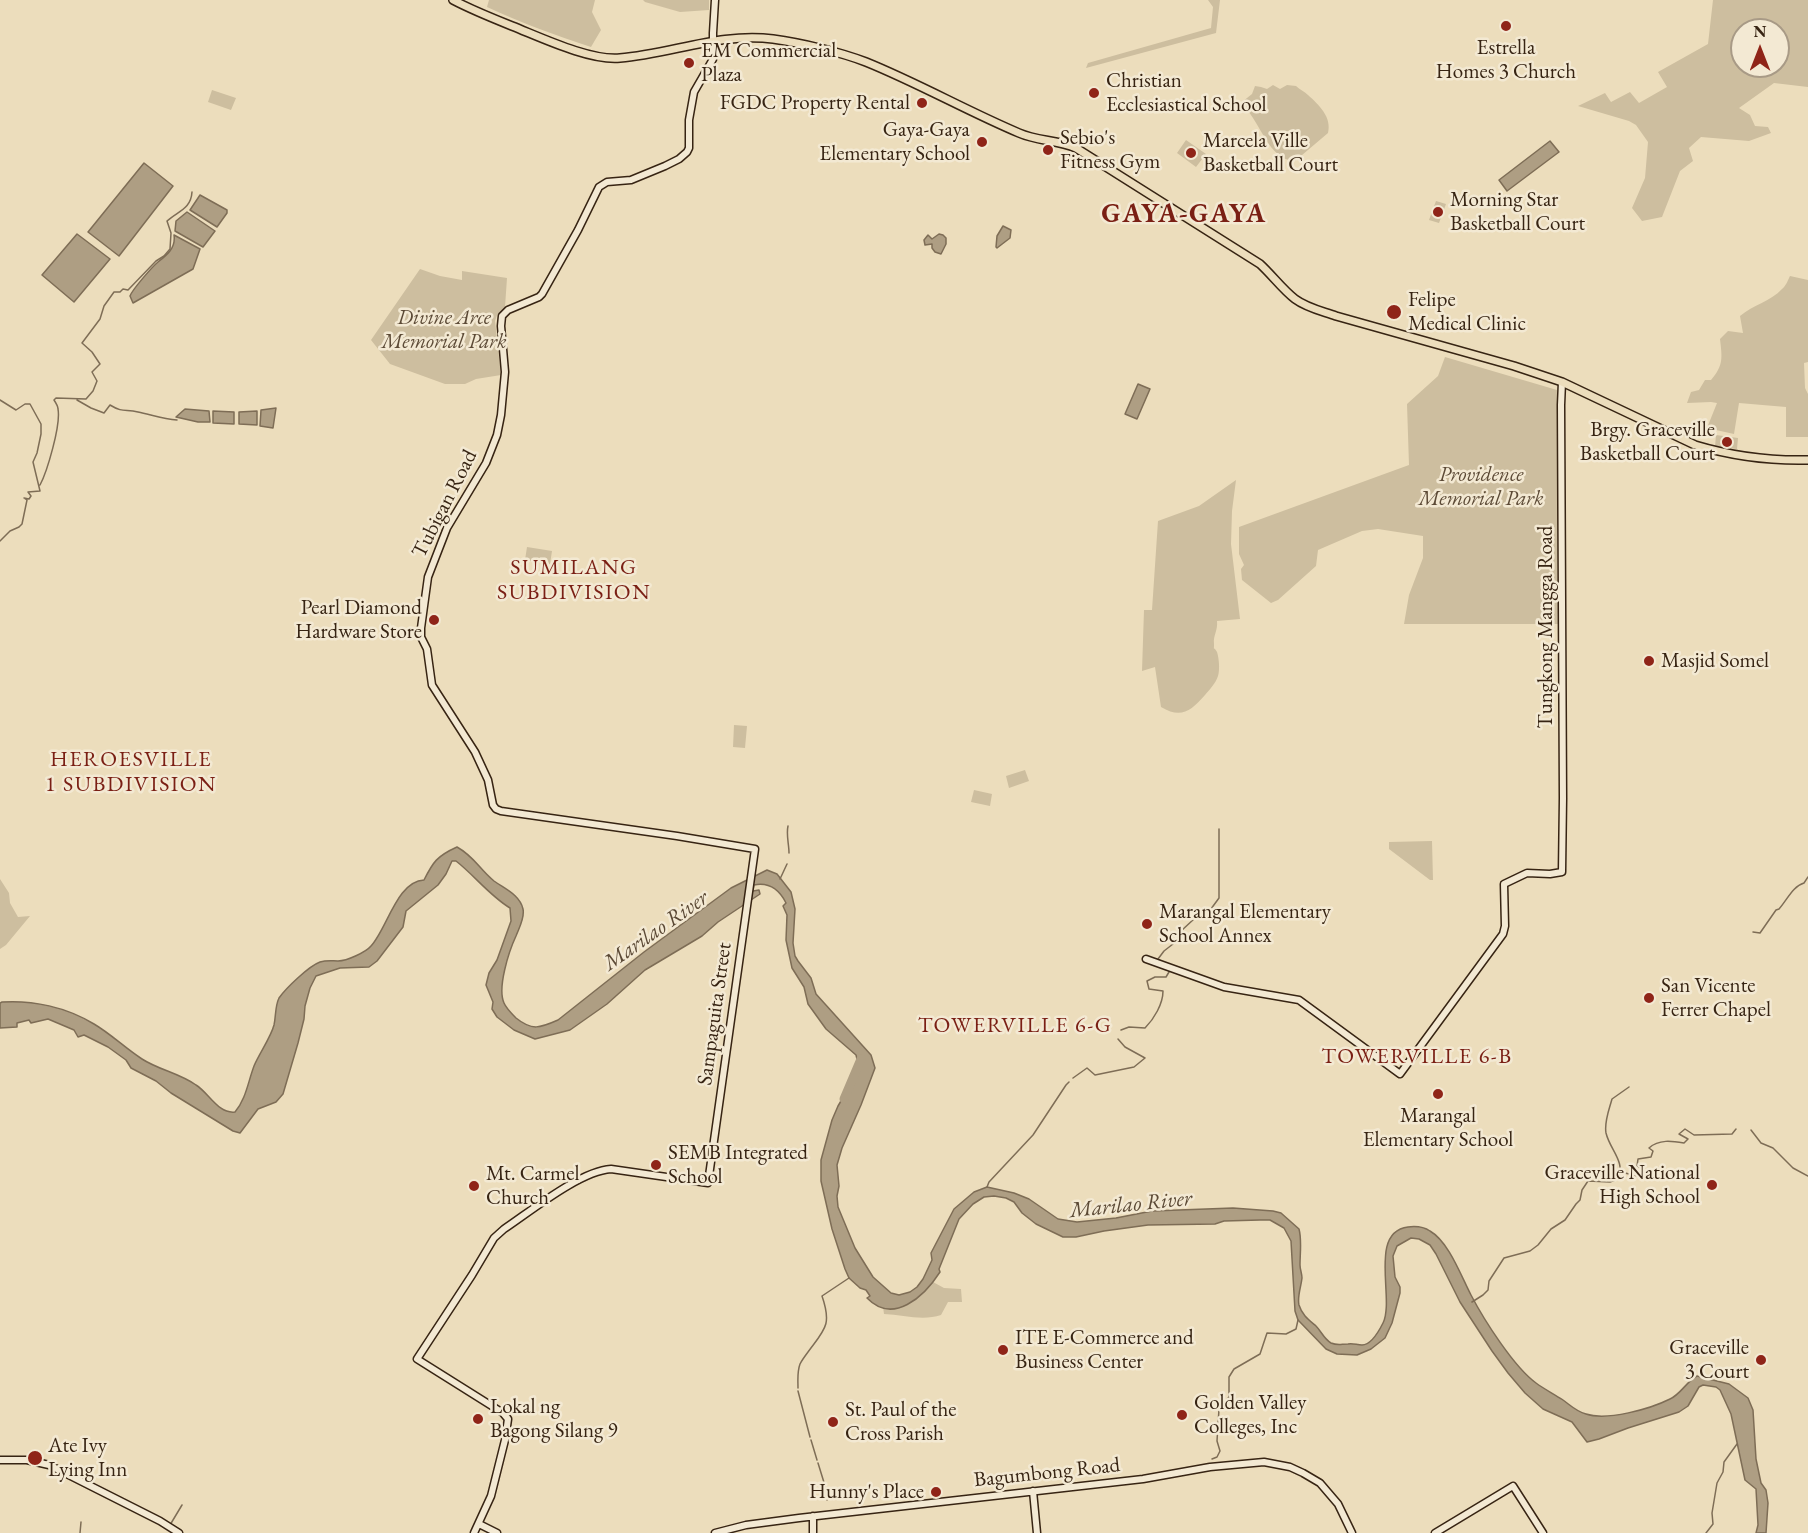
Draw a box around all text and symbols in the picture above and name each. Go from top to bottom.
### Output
north arrow [1730,18,1790,78]
marker: Estrella Homes 3 Church [1499,19,1513,33]
text: N [1754,21,1766,42]
place label: Estrella Homes 3 Church [1436,35,1576,85]
place label: EM Commercial Plaza [701,38,836,88]
marker: EM Commercial Plaza [682,56,696,70]
place label: Christian Ecclesiastical School [1106,68,1267,118]
marker: Christian Ecclesiastical School [1087,86,1101,100]
place label: FGDC Property Rental [720,90,910,116]
marker: FGDC Property Rental [915,96,929,110]
place label: Gaya-Gaya Elementary School [819,117,970,167]
place label: Sebio's Fitness Gym [1060,125,1160,175]
place label: Marcela Ville Basketball Court [1203,128,1338,178]
marker: Gaya-Gaya Elementary School [975,135,989,149]
marker: Sebio's Fitness Gym [1041,143,1055,157]
marker: Marcela Ville Basketball Court [1184,146,1198,160]
place label: Morning Star Basketball Court [1450,187,1585,237]
district label: GAYA-GAYA [1101,199,1267,231]
marker: Morning Star Basketball Court [1431,205,1445,219]
place label: Felipe Medical Clinic [1408,287,1526,337]
marker: Felipe Medical Clinic [1385,303,1403,321]
park label: Divine Arce Memorial Park [381,305,507,355]
place label: Brgy. Graceville Basketball Court [1580,417,1715,467]
marker: Brgy. Graceville Basketball Court [1720,435,1734,449]
street label: Tubigan Road [407,446,483,562]
park label: Providence Memorial Park [1418,462,1544,512]
street label: Tungkong Mangga Road [1533,526,1559,728]
district label: SUMILANG SUBDIVISION [497,555,651,606]
place label: Pearl Diamond Hardware Store [295,595,422,645]
marker: Pearl Diamond Hardware Store [427,613,441,627]
place label: Masjid Somel [1661,648,1769,674]
marker: Masjid Somel [1642,654,1656,668]
district label: HEROESVILLE 1 SUBDIVISION [45,747,217,798]
water label: Marilao River [598,885,714,977]
place label: Marangal Elementary School Annex [1159,899,1331,949]
marker: Marangal Elementary School Annex [1140,917,1154,931]
street label: Sampaguita Street [693,941,737,1087]
place label: San Vicente Ferrer Chapel [1661,973,1771,1023]
marker: San Vicente Ferrer Chapel [1642,991,1656,1005]
district label: TOWERVILLE 6-G [918,1013,1112,1039]
district label: TOWERVILLE 6-B [1321,1044,1513,1070]
marker: Marangal Elementary School [1431,1087,1445,1101]
place label: Marangal Elementary School [1363,1103,1513,1153]
place label: SEMB Integrated School [668,1140,808,1190]
marker: SEMB Integrated School [649,1158,663,1172]
place label: Graceville National High School [1545,1160,1700,1210]
place label: Mt. Carmel Church [486,1161,580,1211]
marker: Graceville National High School [1705,1178,1719,1192]
marker: Mt. Carmel Church [467,1179,481,1193]
water label: Marilao River [1069,1185,1193,1225]
place label: ITE E-Commerce and Business Center [1015,1325,1194,1375]
place label: Graceville 3 Court [1669,1335,1749,1385]
marker: ITE E-Commerce and Business Center [996,1343,1010,1357]
marker: Graceville 3 Court [1754,1353,1768,1367]
place label: Golden Valley Colleges, Inc [1194,1390,1306,1440]
place label: Lokal ng Bagong Silang 9 [490,1394,617,1444]
place label: St. Paul of the Cross Parish [845,1397,956,1447]
marker: Golden Valley Colleges, Inc [1175,1408,1189,1422]
marker: Lokal ng Bagong Silang 9 [471,1412,485,1426]
marker: St. Paul of the Cross Parish [826,1415,840,1429]
place label: Ate Ivy Lying Inn [48,1433,127,1483]
marker: Ate Ivy Lying Inn [26,1449,44,1467]
street label: Bagumbong Road [973,1453,1121,1493]
place label: Hunny's Place [809,1479,924,1505]
marker: Hunny's Place [929,1485,943,1499]

